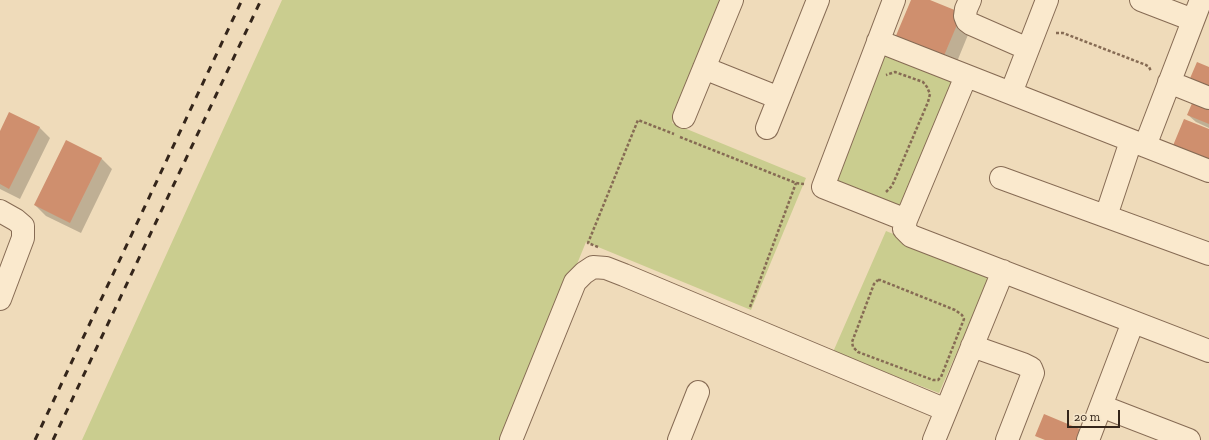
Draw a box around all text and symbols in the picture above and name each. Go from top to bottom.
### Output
scale bar [1069,402,1122,428]
text: 20 m [1074,410,1100,424]

